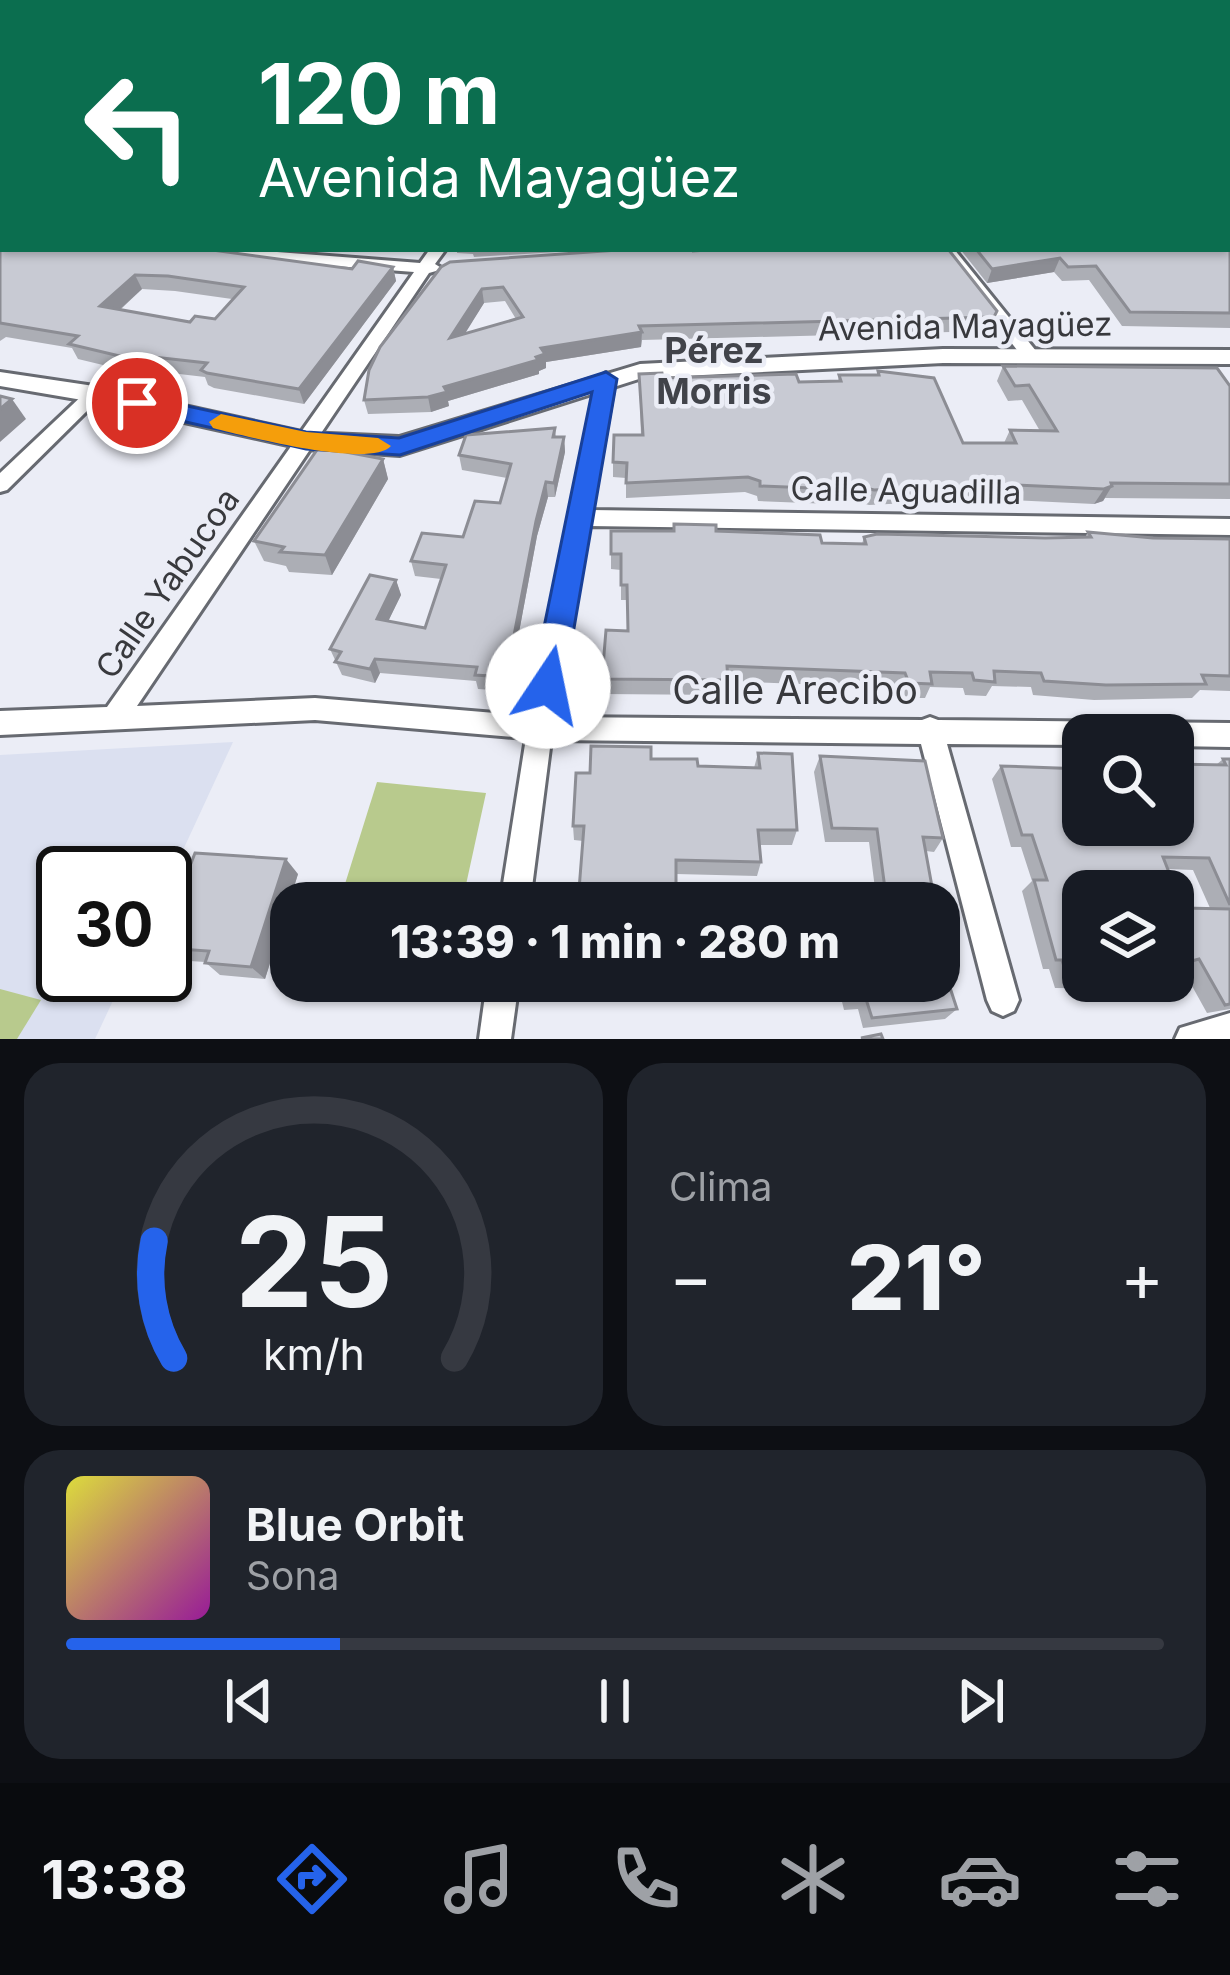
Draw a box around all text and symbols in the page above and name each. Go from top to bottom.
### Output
text: 120 m [258,43,500,144]
icon: left [60,48,216,204]
text: Avenida Mayagüez [258,145,740,210]
street label: Avenida Mayagüez [817,303,1113,349]
district label: Pérez Morris [656,328,772,413]
pin [86,352,188,454]
icon: arrive [104,370,170,436]
street label: Calle Aguadilla [790,468,1022,512]
street label: Calle Yabucoa [87,480,247,686]
position arrow [485,623,611,749]
street label: Calle Arecibo [672,666,918,713]
map controls [1062,714,1194,1002]
button: search [1062,714,1194,846]
speed limit sign: 30 [36,846,192,1002]
button: layers [1062,870,1194,1002]
text: 13:39 · 1 min · 280 m [390,914,840,969]
text: Clima [669,1163,772,1210]
text: 25 [234,1186,393,1337]
text: 21° [847,1223,986,1332]
text: − [669,1237,713,1317]
text: + [1120,1237,1164,1317]
text: km/h [263,1327,364,1379]
text: Blue Orbit [246,1497,464,1552]
text: Sona [246,1552,339,1599]
icon: previous [216,1668,282,1734]
icon: pause [582,1668,648,1734]
icon: next [948,1668,1014,1734]
icon: directions [270,1837,354,1921]
icon: music [437,1837,521,1921]
icon: phone [604,1837,688,1921]
icon: climate [771,1837,855,1921]
icon: car [938,1837,1022,1921]
icon: filters [1105,1837,1189,1921]
text: 13:38 [41,1847,188,1912]

